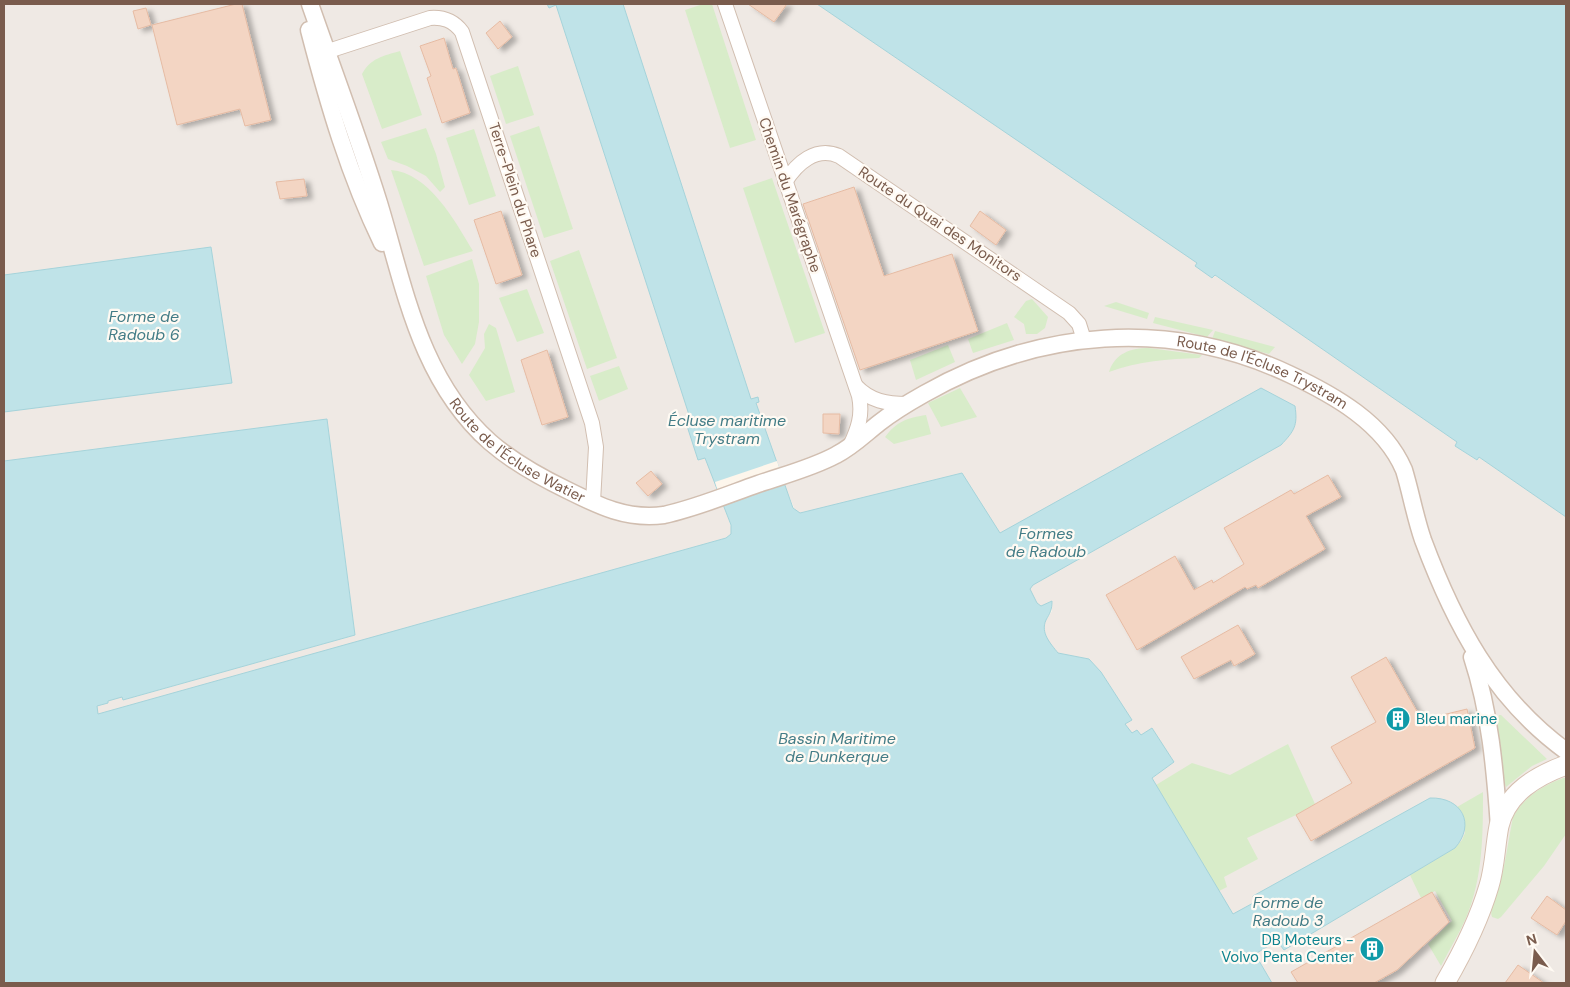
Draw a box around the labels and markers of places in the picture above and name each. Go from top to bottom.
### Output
building icon: Bleu marine [1385,706,1411,732]
place label: Bleu marine [1416,709,1497,729]
place label: DB Moteurs - Volvo Penta Center [1221,930,1354,967]
building icon: DB Moteurs - Volvo Penta Center [1359,936,1385,962]

